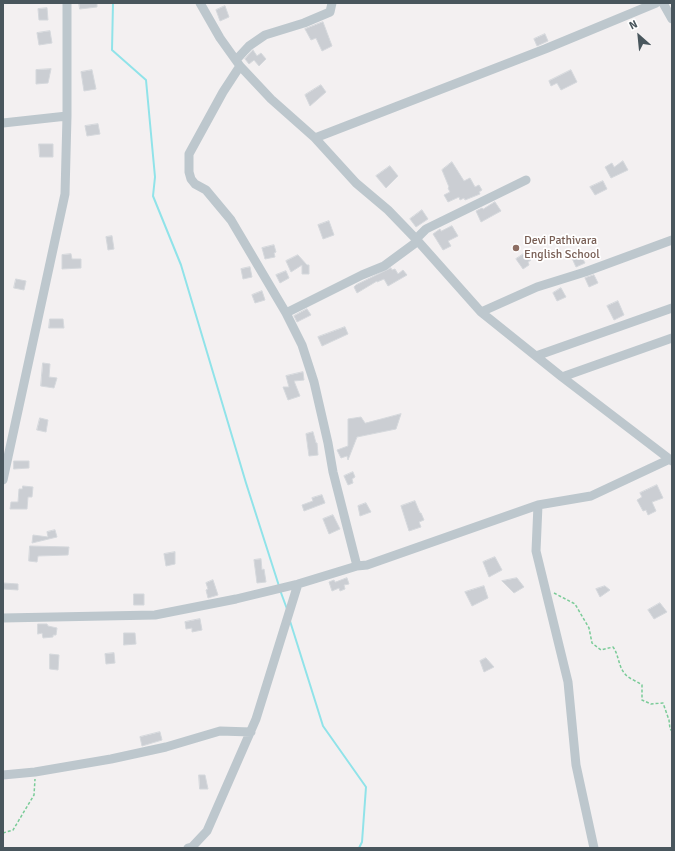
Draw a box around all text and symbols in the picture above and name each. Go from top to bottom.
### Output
north arrow [619,16,659,56]
text: N [627,17,640,32]
place label: Devi Pathivara English School [524,234,600,262]
marker: Devi Pathivara English School [511,243,521,253]

